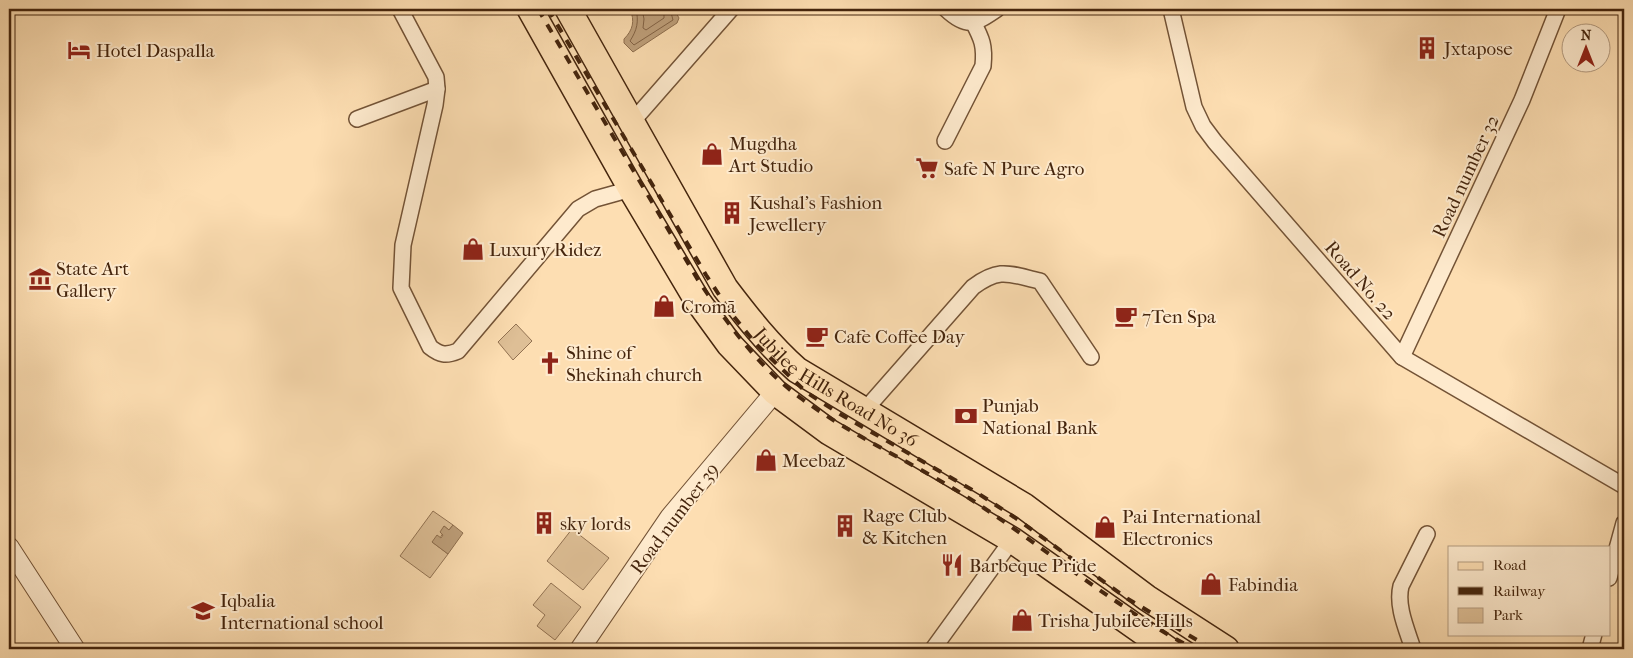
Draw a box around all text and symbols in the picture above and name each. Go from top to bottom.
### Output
north arrow [1560,22,1610,72]
text: N [1581,27,1592,44]
building icon: Jxtapose [1414,35,1440,61]
hotel icon: Hotel Daspalla [66,37,92,63]
place label: Jxtapose [1442,38,1513,60]
place label: Hotel Daspalla [96,40,215,62]
street label: Road number 32 [1428,111,1504,241]
place label: Mugdha Art Studio [728,133,813,177]
shop icon: Mugdha Art Studio [699,141,725,167]
supermarket icon: Safe N Pure Agro [914,155,940,181]
place label: Safe N Pure Agro [944,158,1085,180]
place label: Kushal's Fashion Jewellery [747,192,882,236]
building icon: Kushal's Fashion Jewellery [719,200,745,226]
shop icon: Luxury Ridez [460,236,486,262]
street label: Road No. 22 [1320,237,1401,325]
place label: Luxury Ridez [489,239,602,261]
place label: State Art Gallery [56,258,129,302]
museum icon: State Art Gallery [27,266,53,292]
shop icon: Cromā [651,293,677,319]
place label: Cromā [681,296,736,318]
cafe icon: 7Ten Spa [1113,303,1139,329]
place label: 7Ten Spa [1142,306,1216,328]
street label: Jubilee Hills Road No 36 [748,322,922,452]
cafe icon: Cafe Coffee Day [804,323,830,349]
place label: Cafe Coffee Day [834,326,966,348]
place label: Shine of Shekinah church [566,342,702,386]
church icon: Shine of Shekinah church [537,350,563,376]
place label: Punjab National Bank [982,395,1098,439]
bank icon: Punjab National Bank [953,403,979,429]
shop icon: Meebaz [753,447,779,473]
place label: Meebaz [782,450,845,472]
street label: Road number 39 [626,459,724,578]
place label: Rage Club & Kitchen [862,505,947,549]
place label: Pai International Electronics [1122,506,1261,550]
building icon: sky lords [531,510,557,536]
place label: sky lords [560,513,631,535]
building icon: Rage Club & Kitchen [832,513,858,539]
shop icon: Pai International Electronics [1092,514,1118,540]
legend [1448,546,1610,636]
restaurant icon: Barbeque Pride [939,552,965,578]
place label: Barbeque Pride [969,555,1096,577]
text: Road [1493,556,1527,574]
shop icon: Fabindia [1198,571,1224,597]
place label: Fabindia [1228,574,1298,596]
text: Railway [1493,582,1546,600]
place label: Iqbalia International school [220,590,384,634]
school or university icon: Iqbalia International school [190,598,216,624]
text: Park [1493,606,1523,624]
shop icon: Trisha Jubilee Hills [1009,607,1035,633]
place label: Trisha Jubilee Hills [1038,610,1193,632]

